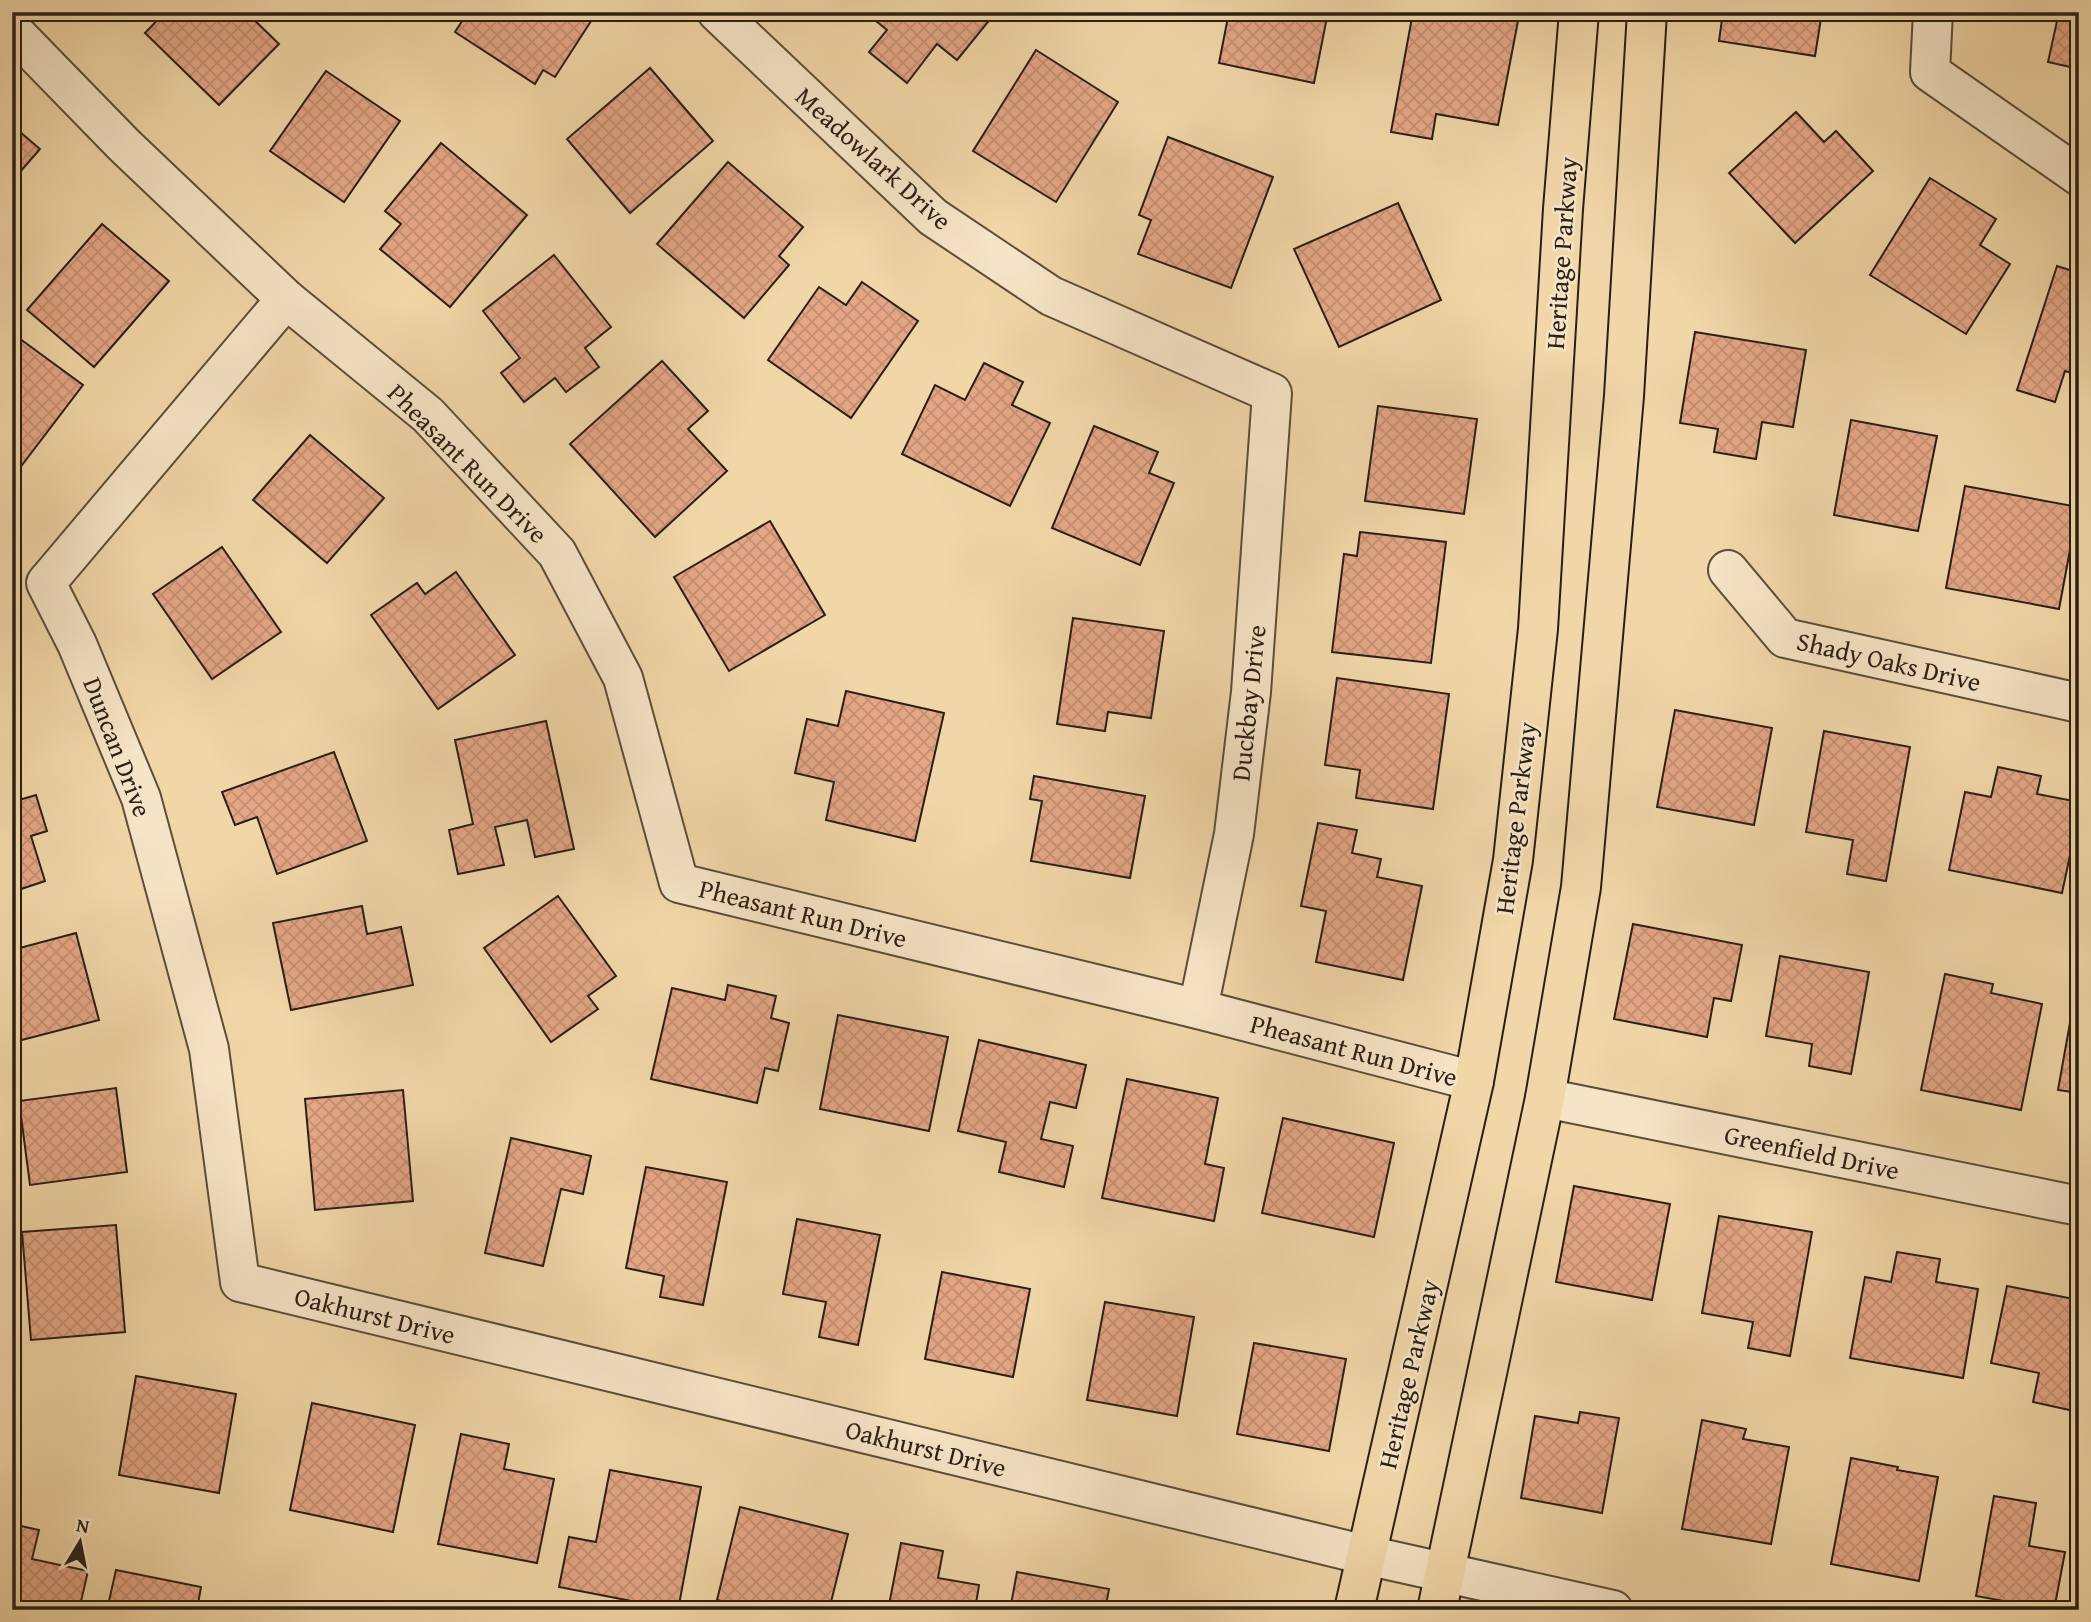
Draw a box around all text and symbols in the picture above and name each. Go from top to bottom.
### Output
street label: Meadowlark Drive [787,77,961,239]
street label: Heritage Parkway [1535,155,1587,351]
street label: Pheasant Run Drive [379,374,557,552]
street label: Shady Oaks Drive [1793,621,1985,701]
street label: Duckbay Drive [1220,623,1276,783]
street label: Duncan Drive [73,671,163,823]
street label: Heritage Parkway [1484,720,1546,916]
street label: Pheasant Run Drive [695,868,911,958]
street label: Pheasant Run Drive [1246,1004,1462,1096]
street label: Greenfield Drive [1721,1114,1903,1190]
street label: Heritage Parkway [1367,1275,1449,1473]
street label: Oakhurst Drive [291,1276,459,1354]
street label: Oakhurst Drive [842,1409,1010,1487]
north arrow [46,1506,116,1576]
text: N [74,1510,92,1540]

